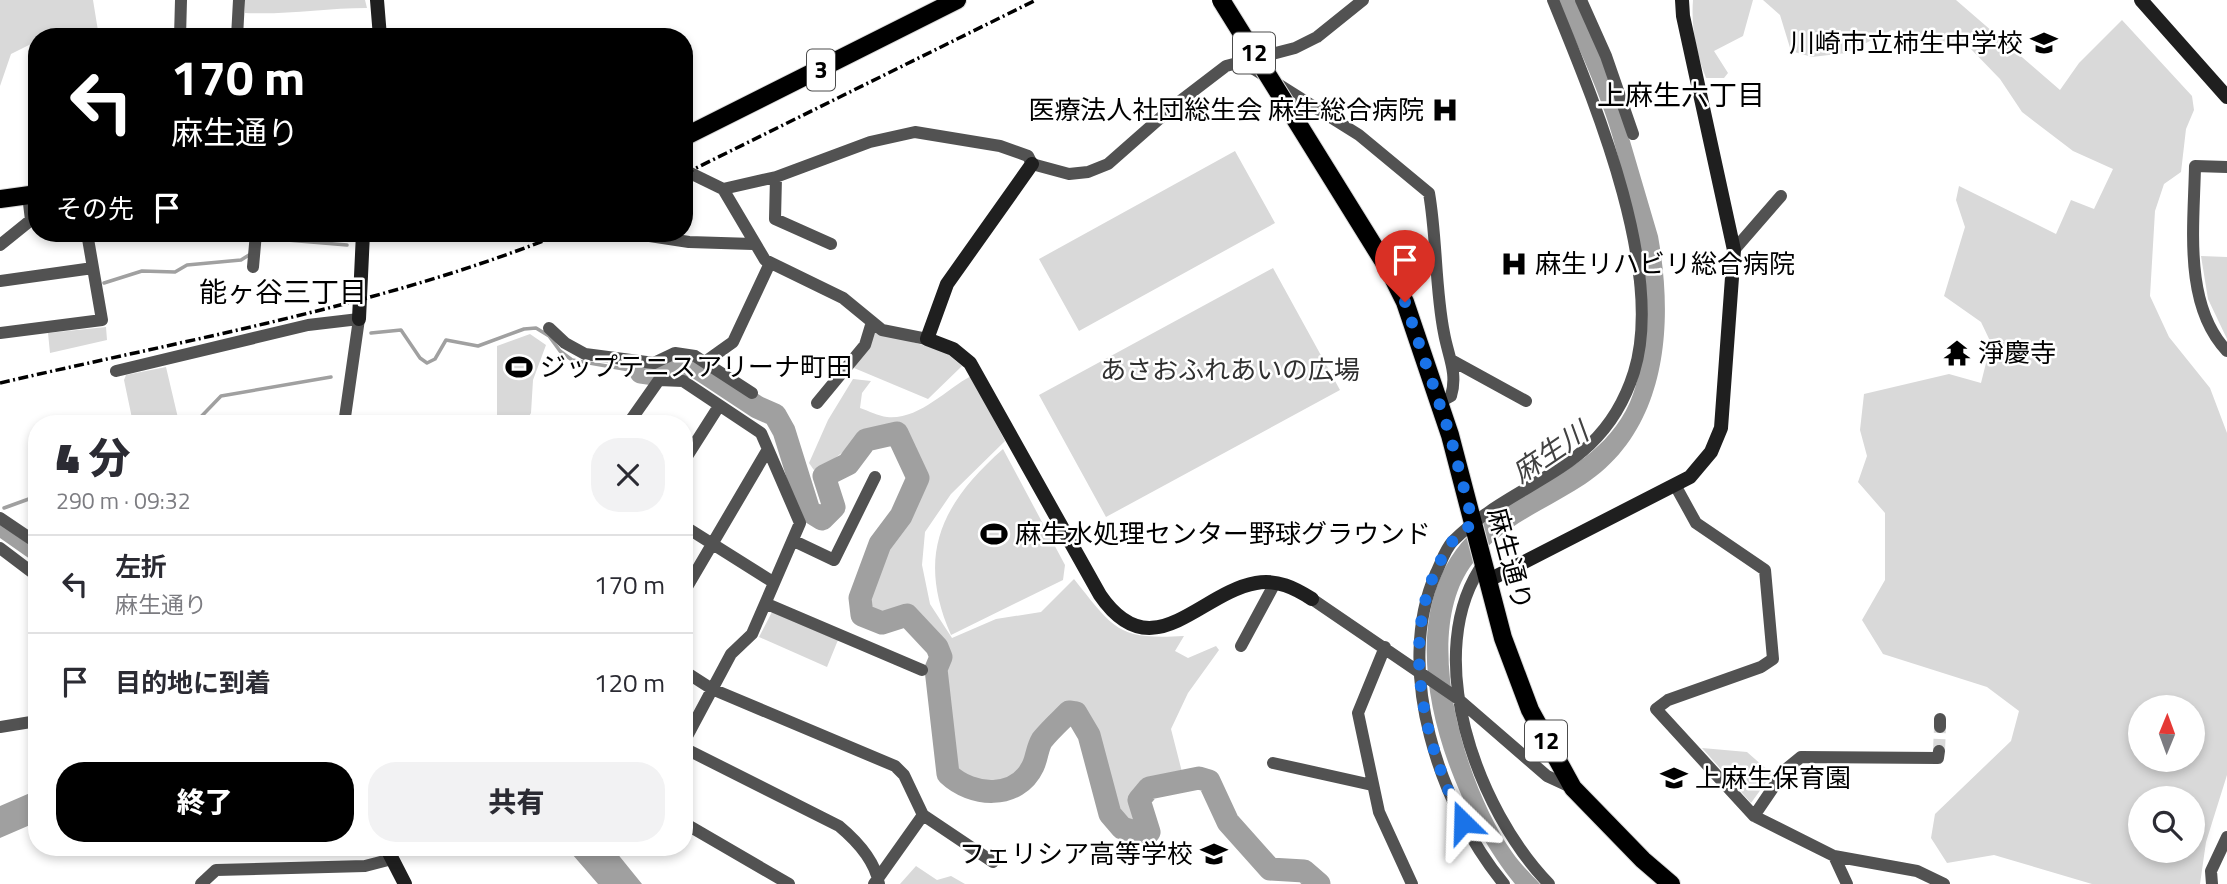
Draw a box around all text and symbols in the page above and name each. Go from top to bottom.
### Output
place label: 川崎市立柿生中学校 [1789,23,2023,62]
school or university icon: 川崎市立柿生中学校 [2029,28,2059,58]
road number: 12 [1233,32,1275,74]
text: 170 m [171,39,305,114]
road number: 3 [807,50,835,90]
icon: left [56,56,147,147]
district label: 上麻生六丁目 [1597,73,1765,116]
place label: 医療法人社団総生会 麻生総合病院 [1028,90,1424,129]
hospital icon: 医療法人社団総生会 麻生総合病院 [1430,95,1460,125]
text: 麻生通り [171,108,299,156]
text: その先 [56,189,134,228]
icon: arrive [148,189,186,227]
pin [1375,230,1435,302]
icon: arrive [1386,241,1424,279]
place label: 麻生リハビリ総合病院 [1535,244,1795,283]
hospital icon: 麻生リハビリ総合病院 [1499,249,1529,279]
district label: 能ヶ谷三丁目 [199,270,367,313]
place label: 淨慶寺 [1978,333,2056,372]
temple icon: 淨慶寺 [1942,338,1972,368]
place label: ジップテニスアリーナ町田 [540,347,852,386]
park label: あさおふれあいの広場 [1100,350,1360,389]
sports icon: ジップテニスアリーナ町田 [504,352,534,382]
water label: 麻生川 [1503,409,1599,493]
text: 4 分 [56,425,130,489]
button: close [591,438,665,512]
text: 290 m · 09:32 [56,483,191,518]
street label: 麻生通り [1478,504,1543,614]
place label: 麻生水処理センター野球グラウンド [1015,514,1431,553]
sports icon: 麻生水処理センター野球グラウンド [979,519,1009,549]
text: 左折 [115,547,167,586]
icon: left [56,565,94,603]
text: 170 m [594,565,665,604]
text: 麻生通り [115,587,207,622]
icon: arrive [56,663,94,701]
text: 目的地に到着 [115,663,271,702]
text: 120 m [594,663,665,702]
north arrow [2128,695,2205,772]
map controls [2128,695,2205,863]
road number: 12 [1525,720,1567,762]
place label: 上麻生保育園 [1695,758,1851,797]
button: 終了 [56,762,354,842]
button: 共有 [368,762,665,842]
school or university icon: 上麻生保育園 [1659,763,1689,793]
position arrow [1426,785,1500,859]
button: search [2128,786,2205,863]
place label: フェリシア高等学校 [959,834,1193,873]
school or university icon: フェリシア高等学校 [1199,839,1229,869]

